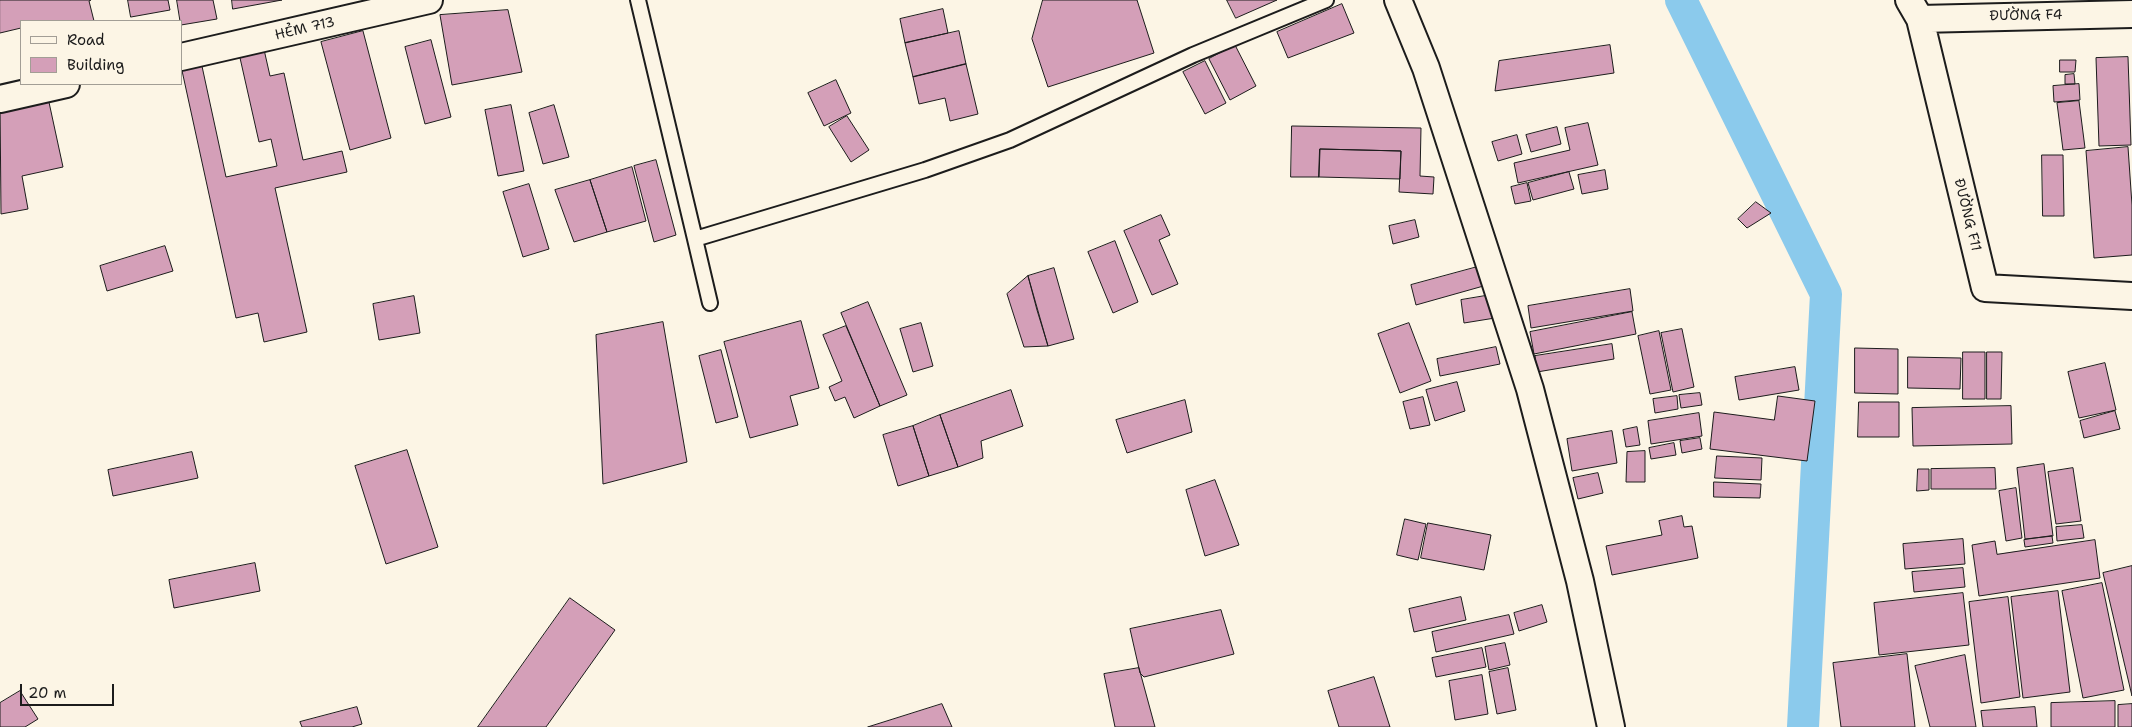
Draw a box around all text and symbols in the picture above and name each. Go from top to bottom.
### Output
street label: ĐƯỜNG F4 [1989,7,2063,25]
street label: HẺM 713 [273,14,337,44]
legend [20,20,182,85]
text: Road [67,30,105,50]
text: Building [67,55,124,75]
street label: ĐƯỜNG F11 [1950,177,1984,253]
scale bar [22,674,116,706]
text: 20 m [28,683,67,703]

